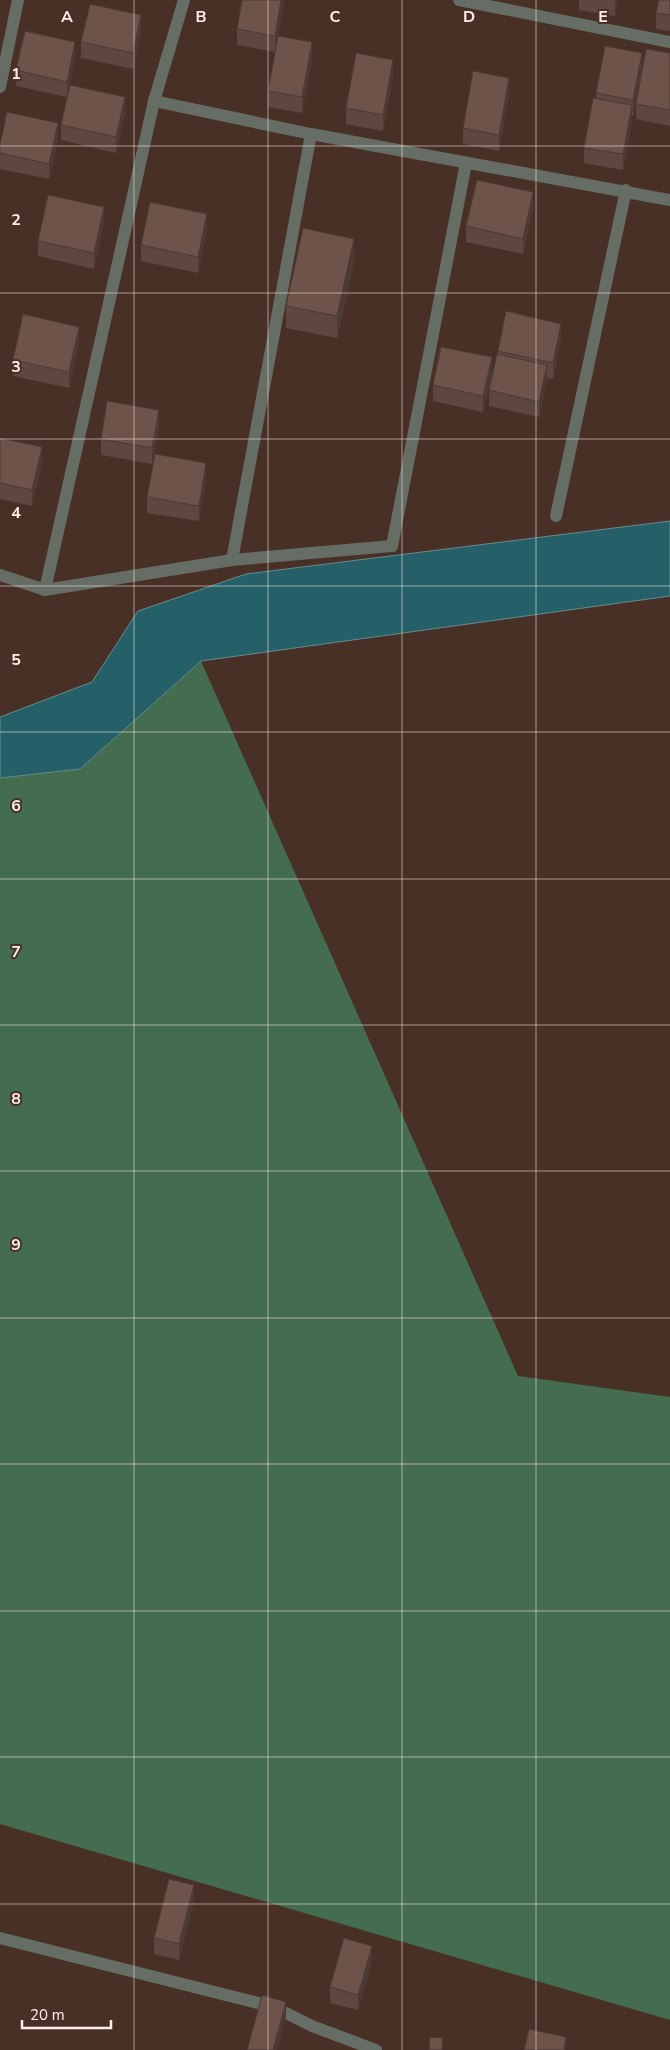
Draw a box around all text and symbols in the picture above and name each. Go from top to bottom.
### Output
text: A [61,6,73,28]
text: B [195,6,207,28]
text: C [330,6,341,28]
text: D [463,6,475,28]
text: E [598,6,608,28]
text: 1 [11,63,21,85]
text: 2 [11,209,21,231]
text: 3 [11,356,21,378]
text: 4 [11,502,21,524]
text: 5 [11,649,21,671]
text: 6 [11,795,21,817]
text: 7 [11,941,21,963]
text: 8 [11,1088,21,1110]
text: 9 [11,1234,21,1256]
scale bar [22,1998,111,2030]
text: 20 m [30,2005,65,2025]

